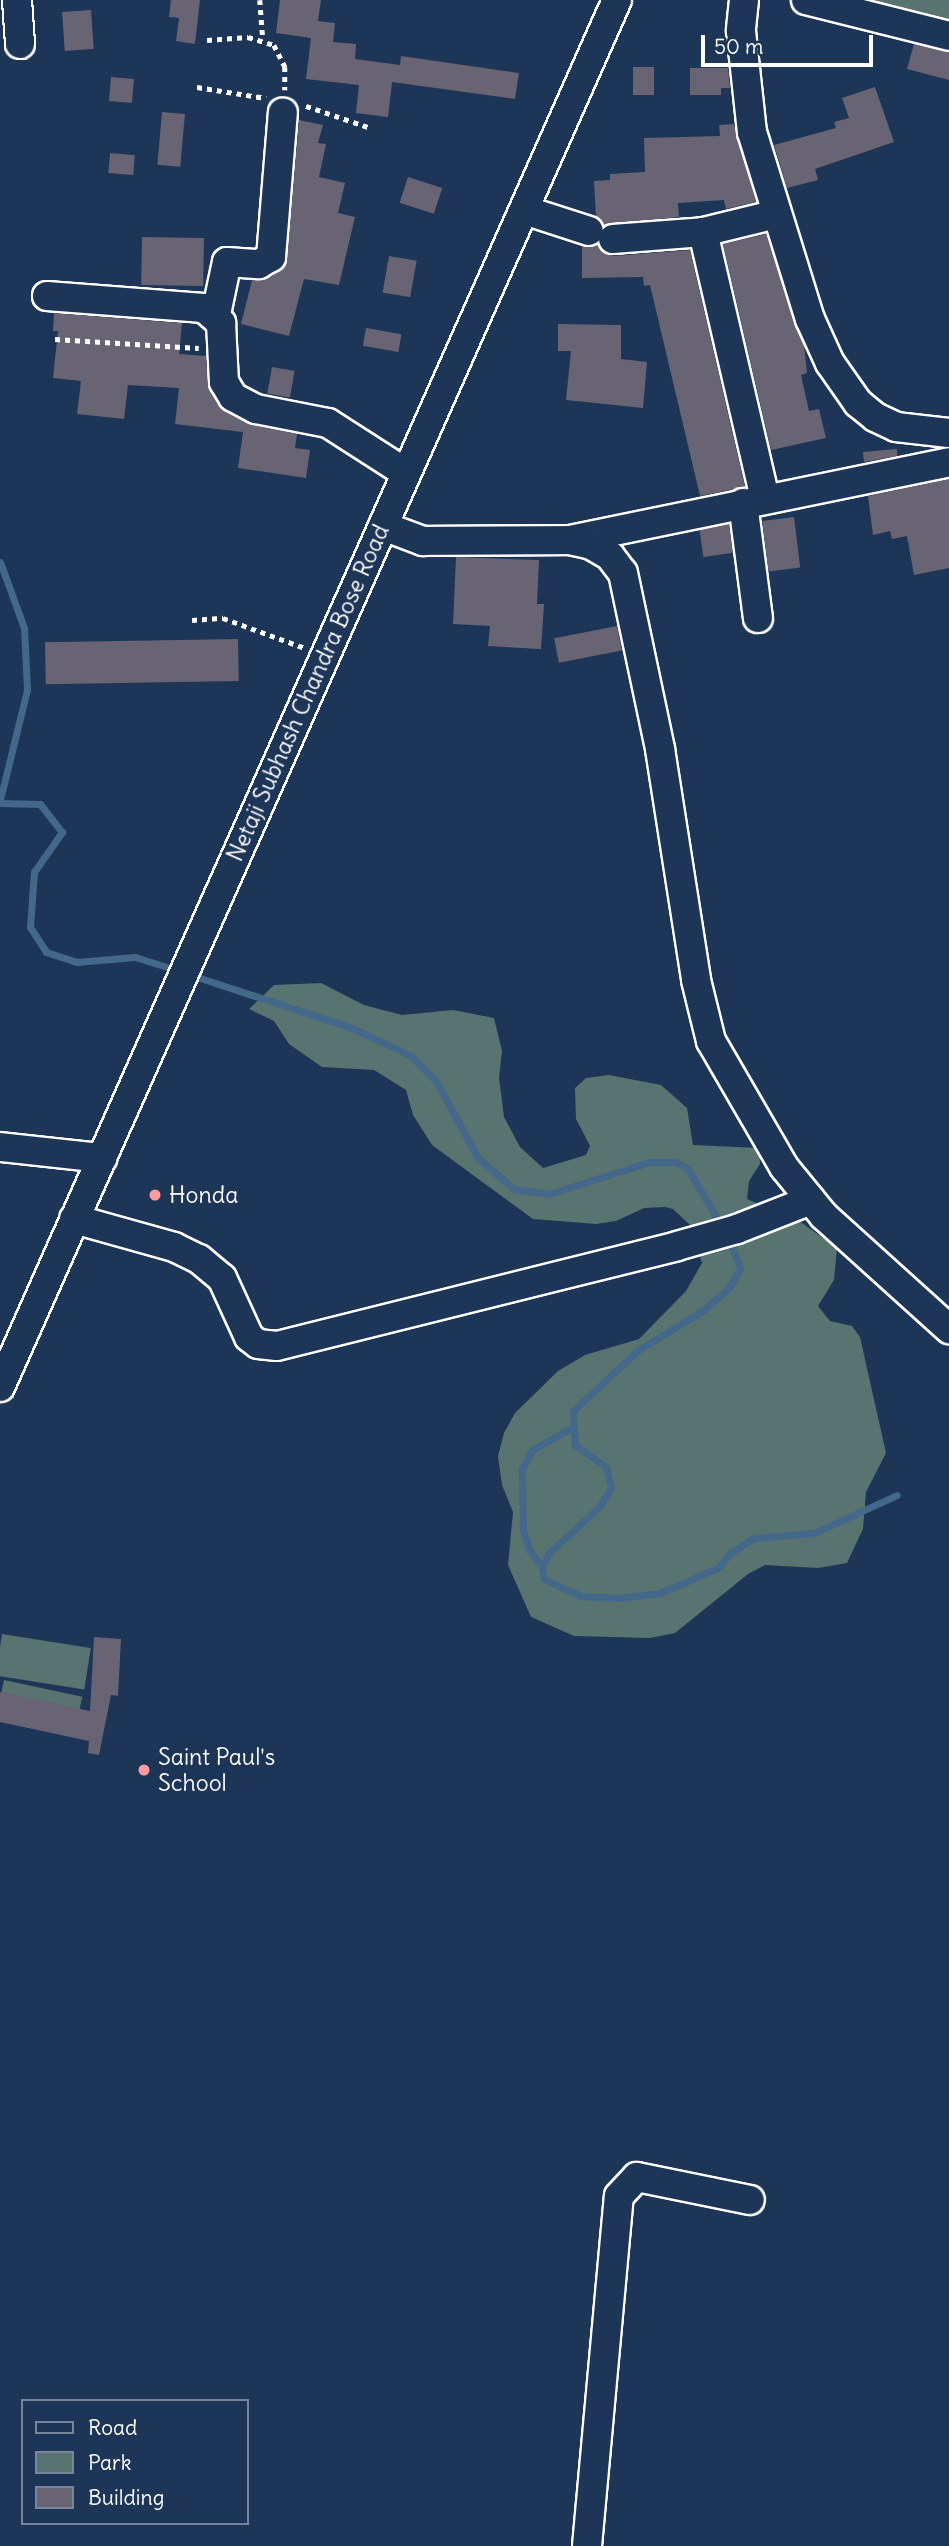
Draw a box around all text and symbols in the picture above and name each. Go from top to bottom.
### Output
scale bar [704,21,876,65]
text: 50 m [714,33,763,60]
street label: Netaji Subhash Chandra Bose Road [221,520,395,866]
place label: Honda [169,1181,238,1209]
marker: Honda [147,1187,163,1203]
place label: Saint Paul's School [158,1743,275,1797]
marker: Saint Paul's School [136,1762,152,1778]
legend [21,2399,248,2525]
text: Road [88,2414,137,2441]
text: Park [88,2449,131,2476]
text: Building [88,2484,164,2511]

